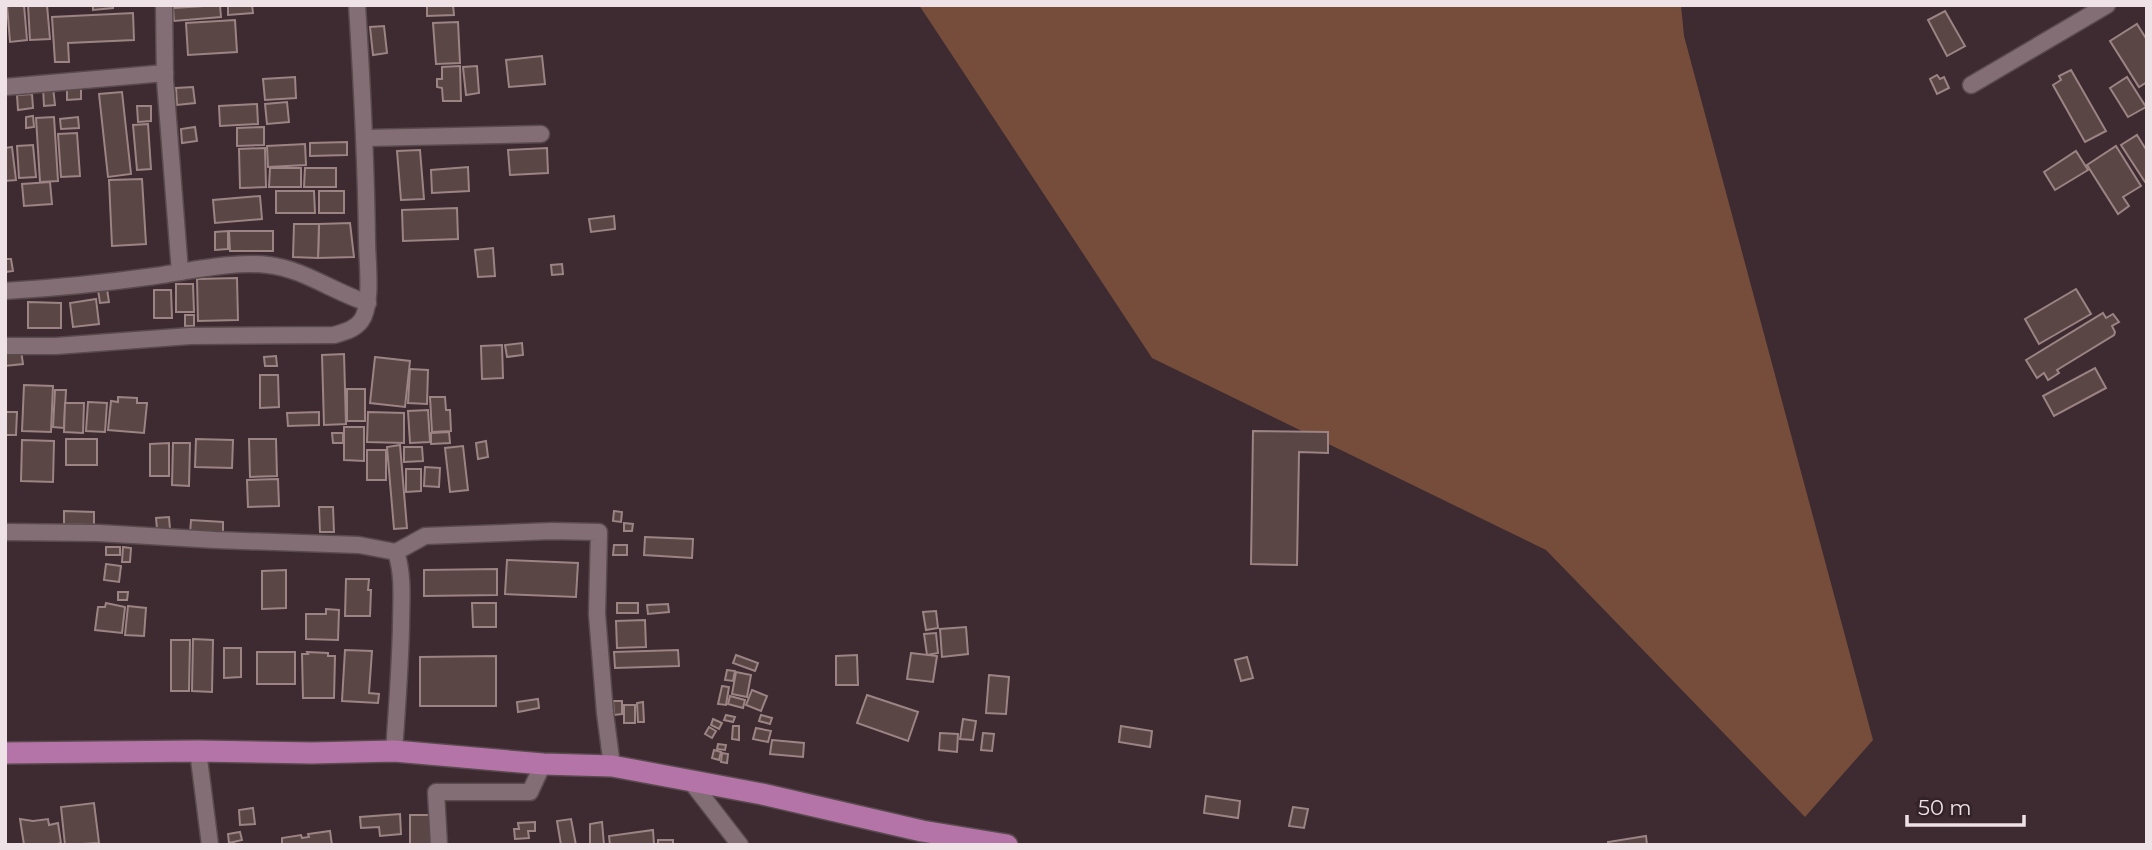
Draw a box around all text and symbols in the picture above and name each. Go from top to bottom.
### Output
scale bar [1907,784,2024,828]
text: 50 m [1918,795,1972,820]

